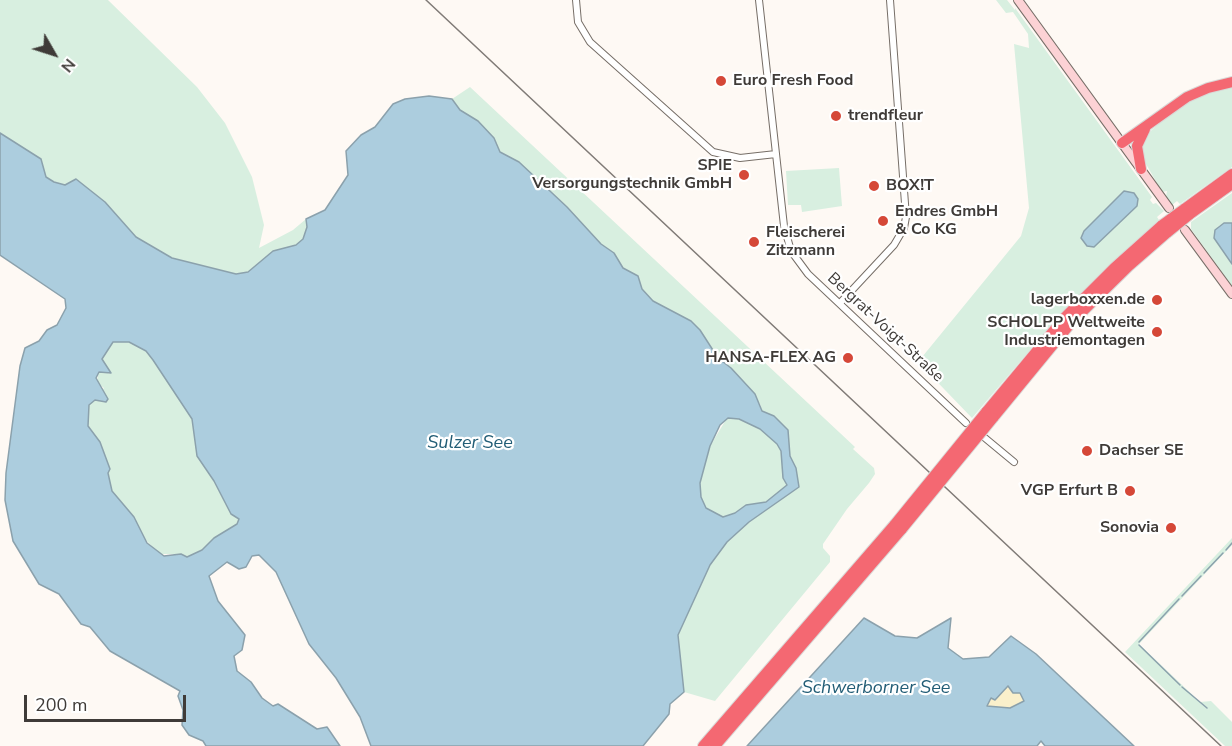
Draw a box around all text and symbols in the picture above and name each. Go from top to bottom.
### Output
north arrow [24,24,84,84]
text: N [56,54,80,77]
place label: Euro Fresh Food [733,71,853,91]
marker: Euro Fresh Food [714,74,728,88]
place label: trendfleur [848,106,923,126]
marker: trendfleur [829,109,843,123]
place label: SPIE Versorgungstechnik GmbH [532,156,732,194]
marker: SPIE Versorgungstechnik GmbH [737,168,751,182]
place label: BOX!T [886,176,934,196]
marker: BOX!T [867,179,881,193]
place label: Endres GmbH & Co KG [895,202,998,240]
marker: Endres GmbH & Co KG [876,214,890,228]
place label: Fleischerei Zitzmann [766,223,845,261]
marker: Fleischerei Zitzmann [747,235,761,249]
street label: Bergrat-Voigt-Straße [823,269,947,387]
place label: lagerboxxen.de [1031,290,1145,310]
marker: lagerboxxen.de [1150,293,1164,307]
place label: SCHOLPP Weltweite Industriemontagen [987,313,1145,351]
marker: SCHOLPP Weltweite Industriemontagen [1150,325,1164,339]
place label: HANSA-FLEX AG [705,348,836,368]
marker: HANSA-FLEX AG [841,351,855,365]
water label: Sulzer See [427,433,513,455]
place label: Dachser SE [1099,441,1184,461]
marker: Dachser SE [1080,444,1094,458]
place label: VGP Erfurt B [1021,481,1118,501]
marker: VGP Erfurt B [1123,484,1137,498]
place label: Sonovia [1100,518,1159,538]
marker: Sonovia [1164,521,1178,535]
water label: Schwerborner See [802,678,950,700]
scale bar [27,683,189,721]
text: 200 m [35,693,87,717]

